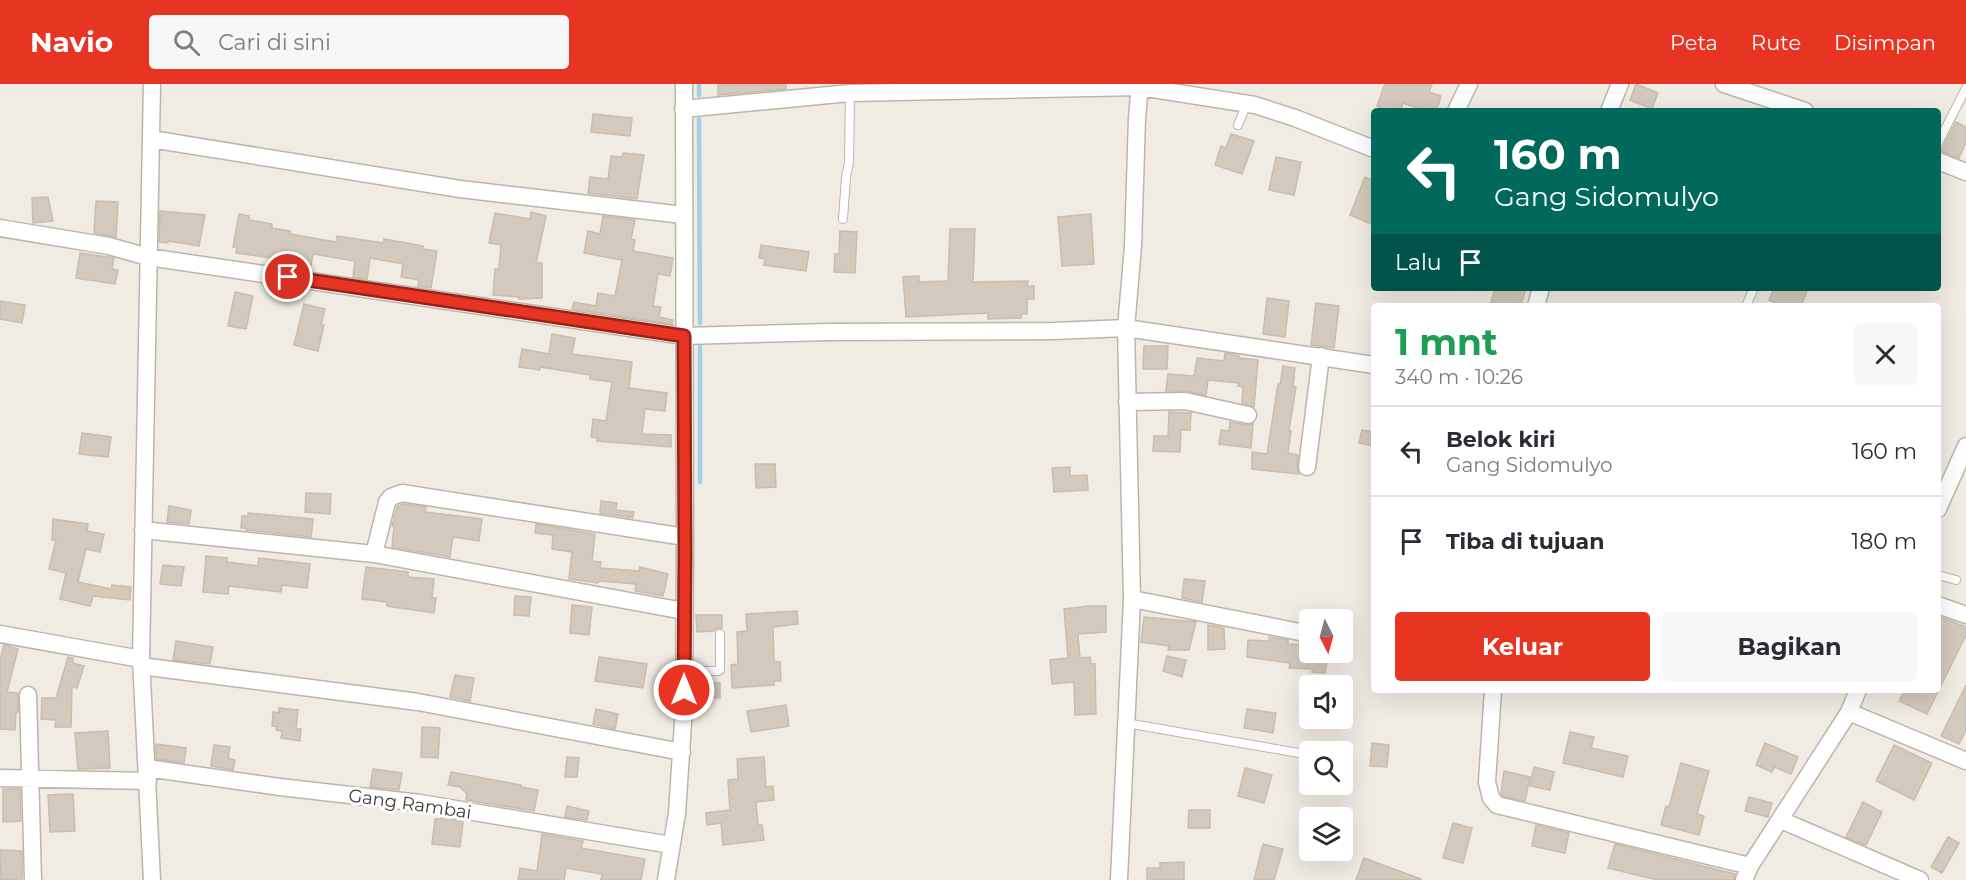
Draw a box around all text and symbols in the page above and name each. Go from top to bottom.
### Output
search box [149,15,569,69]
text: Navio [30,25,113,59]
icon: search [170,26,203,59]
text: Cari di sini [218,29,331,56]
text: Peta [1670,30,1718,55]
text: Rute [1751,30,1801,55]
text: Disimpan [1834,30,1936,55]
text: 160 m [1494,128,1622,180]
icon: left [1395,132,1473,210]
text: Gang Sidomulyo [1494,180,1719,213]
icon: arrive [1454,246,1487,279]
text: Lalu [1395,249,1442,276]
pin [262,251,313,302]
icon: arrive [271,260,304,293]
text: 1 mnt [1395,320,1498,364]
button: close [1854,323,1917,386]
text: 340 m · 10:26 [1395,365,1523,389]
text: Belok kiri [1446,426,1555,453]
icon: left [1395,435,1428,468]
text: 160 m [1852,438,1917,465]
text: Gang Sidomulyo [1446,453,1613,477]
icon: arrive [1395,525,1428,558]
text: Tiba di tujuan [1446,528,1604,555]
text: 180 m [1851,528,1917,555]
north arrow [1299,609,1353,663]
map controls [1299,609,1353,861]
button: Keluar [1395,612,1650,681]
button: Bagikan [1662,612,1917,681]
position arrow [652,658,716,722]
button: sound [1299,675,1353,729]
button: search [1299,741,1353,795]
street label: Gang Rambai [347,784,473,824]
button: layers [1299,807,1353,861]

